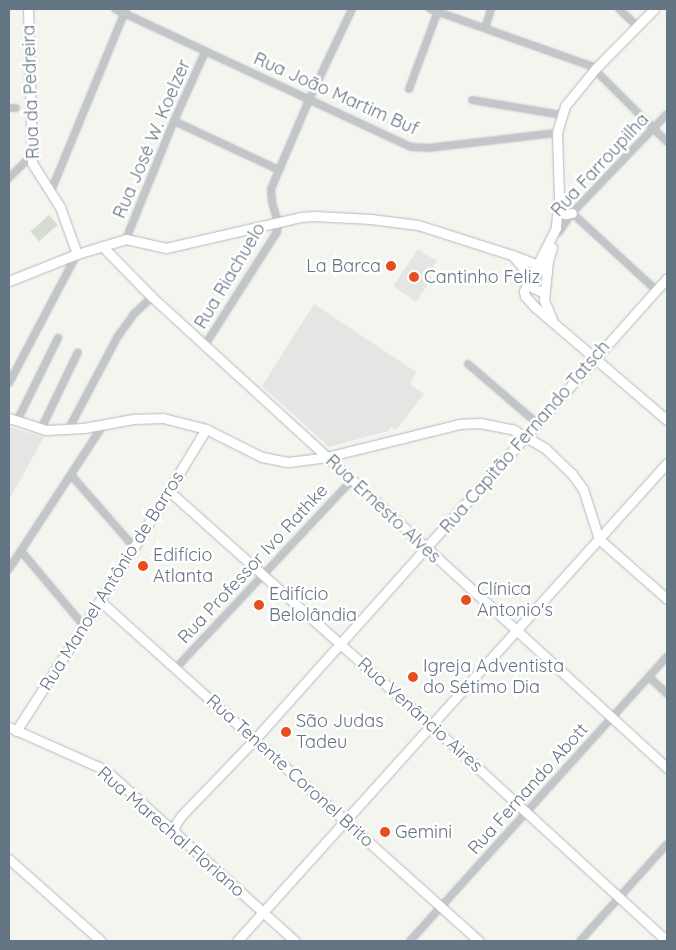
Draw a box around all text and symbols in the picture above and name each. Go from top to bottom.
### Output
street label: Rua da Pedreira [18,24,44,160]
street label: Rua João Martim Buf [250,48,422,140]
street label: Rua José W. Koelzer [109,56,195,222]
street label: Rua Farroupilha [547,109,653,221]
street label: Rua Riachuelo [190,219,270,333]
place label: La Barca [306,255,381,277]
marker: La Barca [385,260,397,272]
place label: Cantinho Feliz [424,266,540,288]
marker: Cantinho Feliz [408,271,420,283]
street label: Rua Capitão Fernando Tatsch [435,336,615,538]
street label: Rua Ernesto Alves [321,450,445,568]
street label: Rua Manoel Antônio de Barros [35,467,189,695]
street label: Rua Professor Ivo Rathke [173,480,333,648]
place label: Edifício Atlanta [153,545,213,588]
marker: Edifício Atlanta [137,560,149,572]
place label: Clínica Antonio's [477,579,553,622]
place label: Edifício Belolândia [269,584,357,626]
marker: Clínica Antonio's [459,593,473,607]
marker: Edifício Belolândia [253,599,265,611]
street label: Rua Venâncio Aires [353,653,487,777]
place label: Igreja Adventista do Sétimo Dia [423,656,564,699]
marker: Igreja Adventista do Sétimo Dia [407,671,419,683]
street label: Rua Tenente Coronel Brito [202,690,378,852]
place label: São Judas Tadeu [296,711,384,754]
street label: Rua Fernando Abott [463,719,593,859]
marker: São Judas Tadeu [280,726,292,738]
street label: Rua Marechal Floriano [93,762,249,902]
place label: Gemini [395,821,452,843]
marker: Gemini [379,826,391,838]

